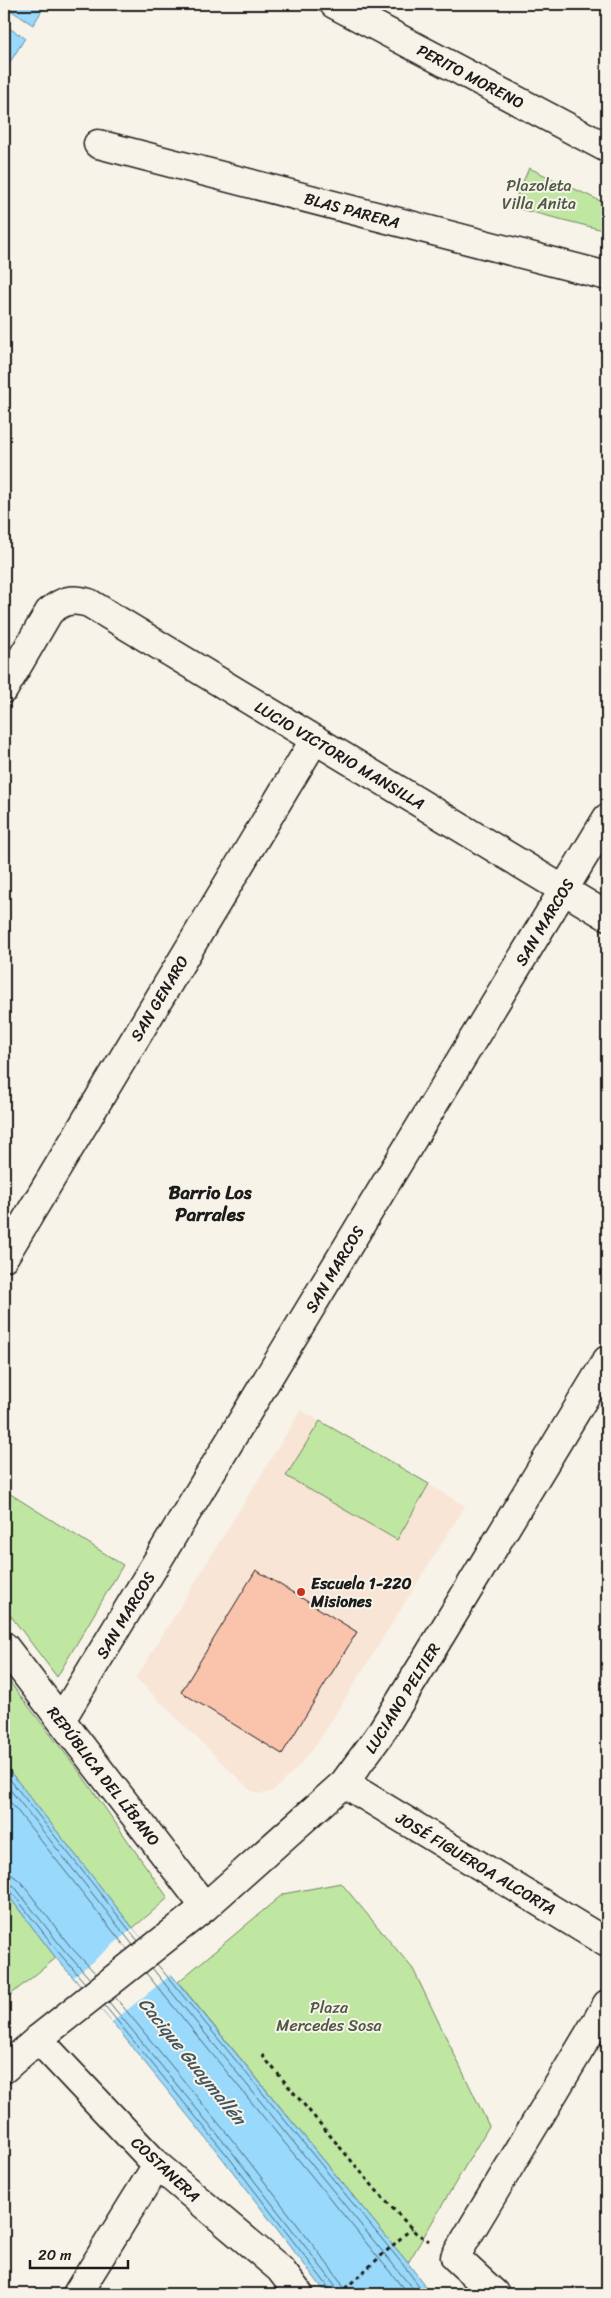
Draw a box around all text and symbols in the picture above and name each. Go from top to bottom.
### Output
street label: PERITO MORENO [412,36,530,117]
park label: Plazoleta Villa Anita [502,171,576,218]
street label: BLAS PARERA [301,184,403,237]
street label: LUCIO VICTORIO MANSILLA [249,693,431,818]
street label: SAN MARCOS [507,872,582,972]
street label: SAN GENARO [122,949,197,1047]
district label: Barrio Los Parrales [169,1176,253,1231]
street label: SAN MARCOS [297,1219,372,1319]
street label: SAN MARCOS [88,1565,163,1665]
place label: Escuela 1-220 Misiones [310,1569,412,1616]
marker: Escuela 1-220 Misiones [295,1586,307,1598]
street label: LUCIANO PELTIER [357,1637,448,1760]
street label: REPÚBLICA DEL LÍBANO [39,1700,168,1853]
street label: JOSÉ FIGUEROA ALCORTA [389,1803,561,1923]
water label: Cacique Guaymallén [130,1990,256,2134]
park label: Plaza Mercedes Sosa [276,1993,383,2040]
street label: COSTANERA [124,2129,207,2210]
scale bar [30,2238,128,2270]
text: 20 m [38,2242,72,2268]

